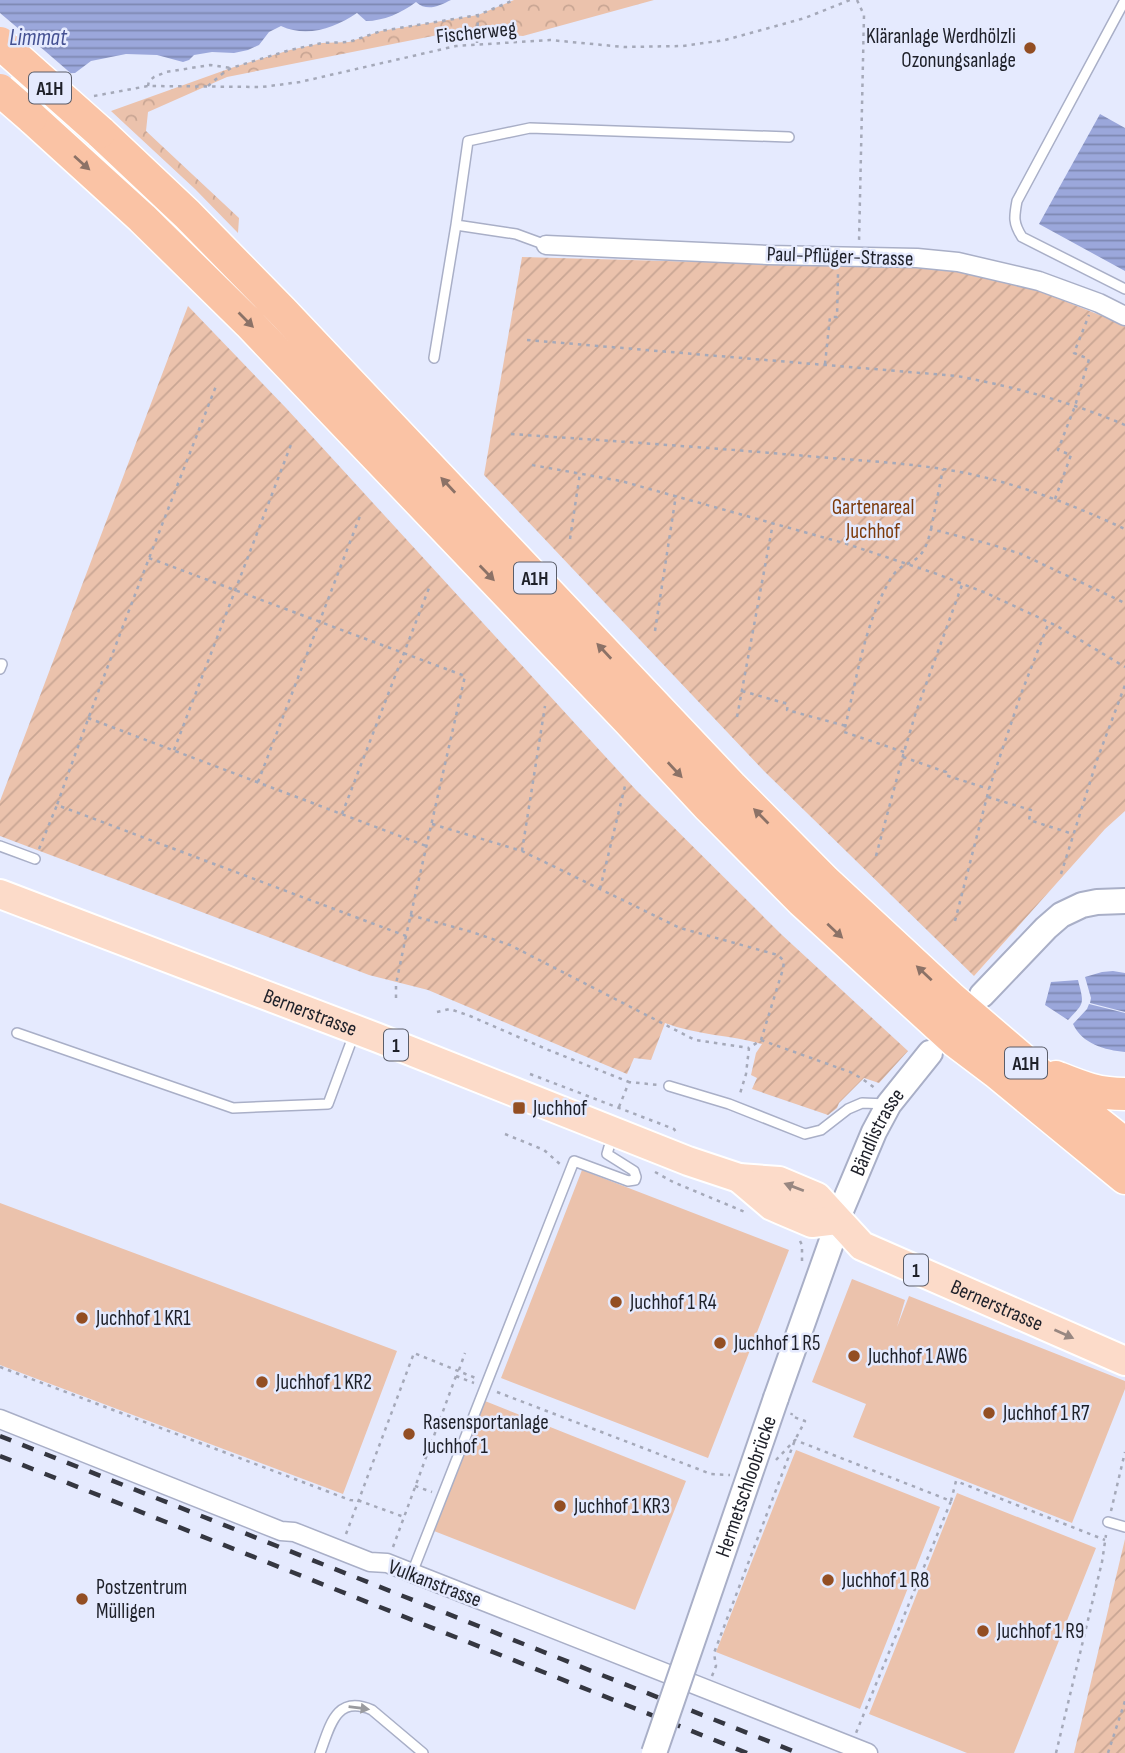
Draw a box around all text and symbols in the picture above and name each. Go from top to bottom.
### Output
street label: Fischerweg [435,16,517,49]
water label: Limmat [9,24,68,52]
place label: Kläranlage Werdhölzli Ozonungsanlage [866,24,1016,73]
marker: Kläranlage Werdhölzli Ozonungsanlage [1022,40,1038,56]
road number: A1H [29,72,71,104]
one-way arrow [73,154,90,170]
street label: Paul-Pflüger-Strasse [766,241,914,272]
one-way arrow [237,312,254,329]
one-way arrow [439,477,456,494]
park label: Gartenareal Juchhof [832,495,914,544]
road number: A1H [514,562,556,594]
one-way arrow [479,565,496,582]
one-way arrow [596,643,612,660]
one-way arrow [666,761,682,778]
one-way arrow [752,807,769,824]
one-way arrow [826,923,843,939]
one-way arrow [916,965,933,982]
street label: Bernerstrasse [260,984,360,1042]
road number: 1 [384,1030,408,1060]
road number: A1H [1005,1048,1047,1078]
street label: Bändlistrasse [845,1083,910,1179]
place label: Juchhof [532,1096,588,1121]
marker: Juchhof [511,1100,527,1116]
one-way arrow [783,1181,804,1192]
road number: 1 [904,1254,928,1286]
street label: Bernerstrasse [947,1274,1047,1337]
place label: Juchhof 1 R4 [629,1290,717,1315]
marker: Juchhof 1 R4 [608,1294,624,1310]
place label: Juchhof 1 KR1 [95,1306,191,1331]
marker: Juchhof 1 KR1 [74,1310,90,1326]
one-way arrow [1054,1328,1074,1340]
place label: Juchhof 1 R5 [733,1331,820,1356]
marker: Juchhof 1 R5 [712,1335,728,1351]
place label: Juchhof 1 AW6 [867,1344,967,1369]
marker: Juchhof 1 AW6 [846,1348,862,1364]
place label: Juchhof 1 KR2 [275,1370,372,1395]
marker: Juchhof 1 KR2 [254,1374,270,1390]
place label: Juchhof 1 R7 [1002,1401,1090,1426]
marker: Juchhof 1 R7 [981,1405,997,1421]
place label: Rasensportanlage Juchhof 1 [422,1410,549,1459]
street label: Hermetschloobrücke [710,1413,782,1560]
marker: Rasensportanlage Juchhof 1 [401,1426,417,1442]
place label: Juchhof 1 KR3 [573,1494,670,1519]
marker: Juchhof 1 KR3 [552,1498,568,1514]
street label: Vulkanstrasse [385,1554,485,1613]
place label: Juchhof 1 R8 [841,1568,929,1593]
marker: Juchhof 1 R8 [820,1572,836,1588]
place label: Postzentrum Mülligen [96,1575,187,1624]
marker: Postzentrum Mülligen [74,1591,90,1607]
place label: Juchhof 1 R9 [996,1619,1084,1644]
marker: Juchhof 1 R9 [975,1623,991,1639]
one-way arrow [348,1702,370,1713]

